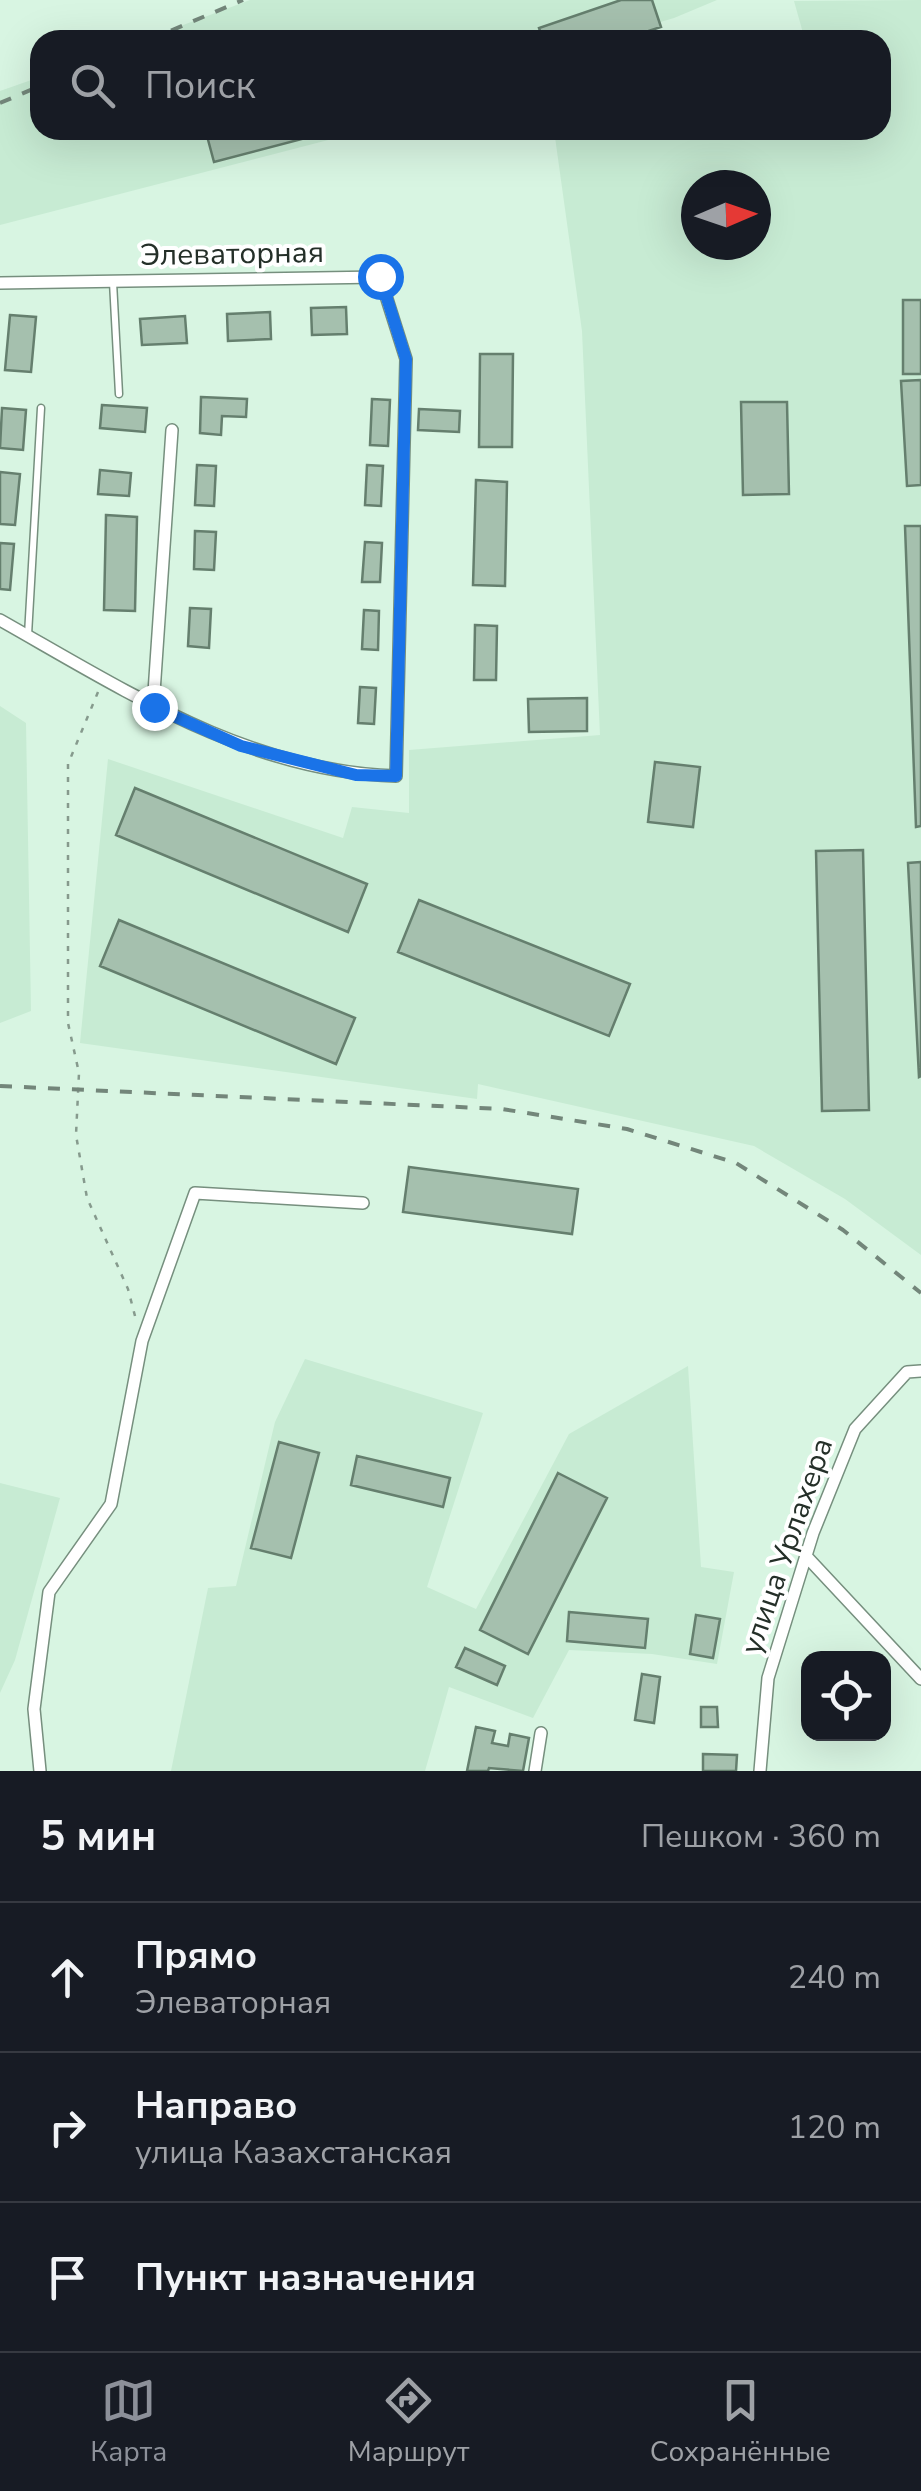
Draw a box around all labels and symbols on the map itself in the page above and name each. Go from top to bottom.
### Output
north arrow [681,170,771,260]
street label: Элеваторная [140,232,324,276]
route start [358,254,404,300]
route end [132,685,178,731]
street label: улица Урлахера [731,1432,843,1660]

